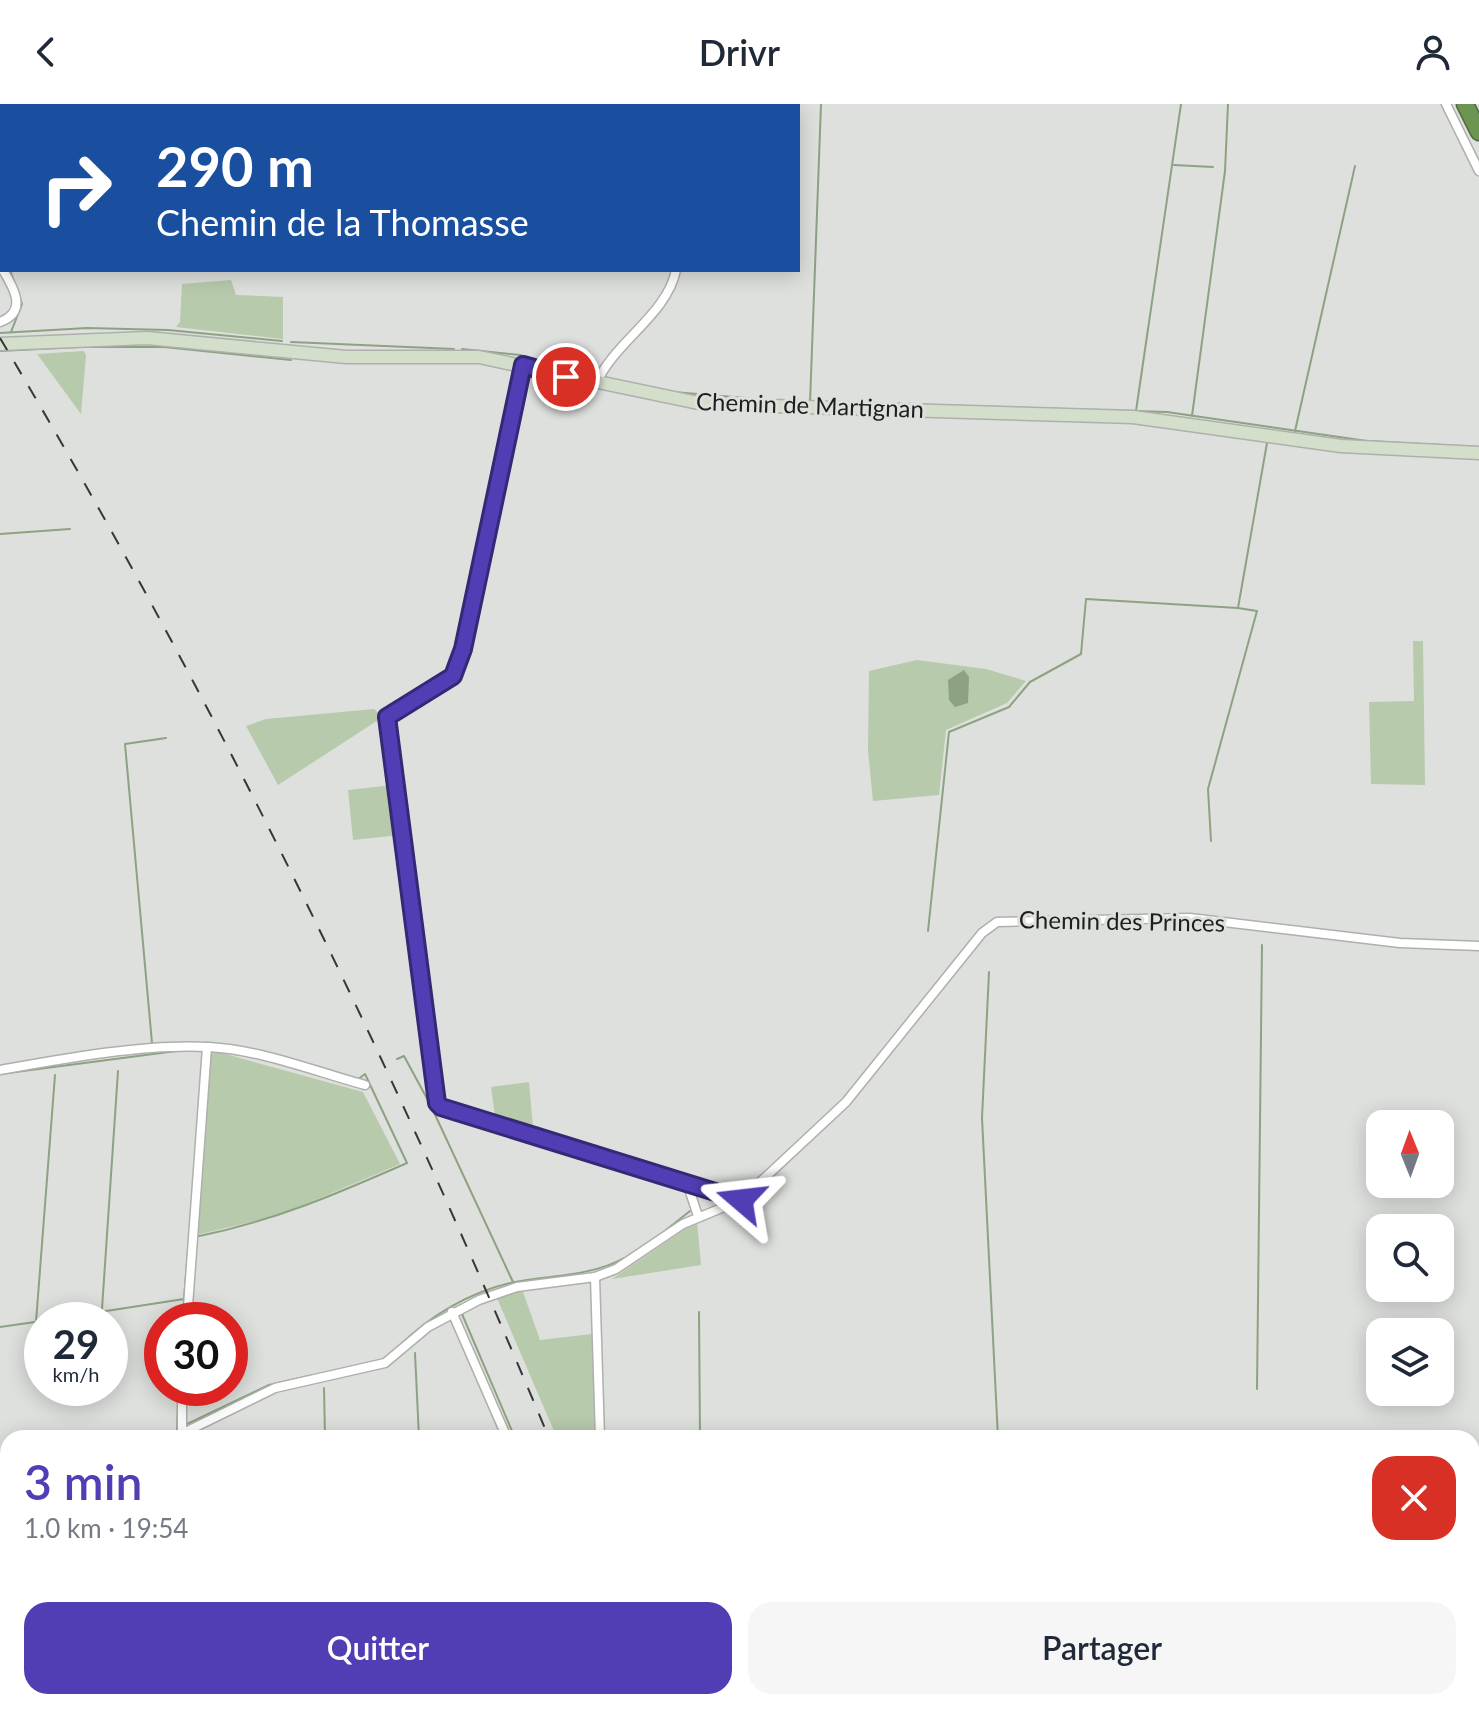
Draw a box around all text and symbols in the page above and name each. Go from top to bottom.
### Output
icon: back [24,30,68,74]
text: Drivr [699,30,780,74]
icon: person [1411,30,1455,74]
text: 290 m [156,132,314,199]
icon: right [24,136,128,240]
text: Chemin de la Thomasse [156,200,529,244]
pin [532,343,600,411]
icon: arrive [544,355,588,399]
street label: Chemin de Martignan [696,386,924,423]
street label: Chemin des Princes [1019,904,1225,937]
north arrow [1366,1110,1454,1198]
map controls [1366,1110,1454,1406]
position arrow [699,1158,783,1242]
button: search [1366,1214,1454,1302]
speed limit sign: 30 [144,1302,248,1406]
button: layers [1366,1318,1454,1406]
text: 29 [53,1320,99,1368]
text: km/h [53,1362,99,1386]
text: 3 min [24,1453,142,1510]
button: close [1372,1456,1456,1540]
text: 1.0 km · 19:54 [24,1512,188,1544]
button: Quitter [24,1602,732,1694]
button: Partager [748,1602,1456,1694]

